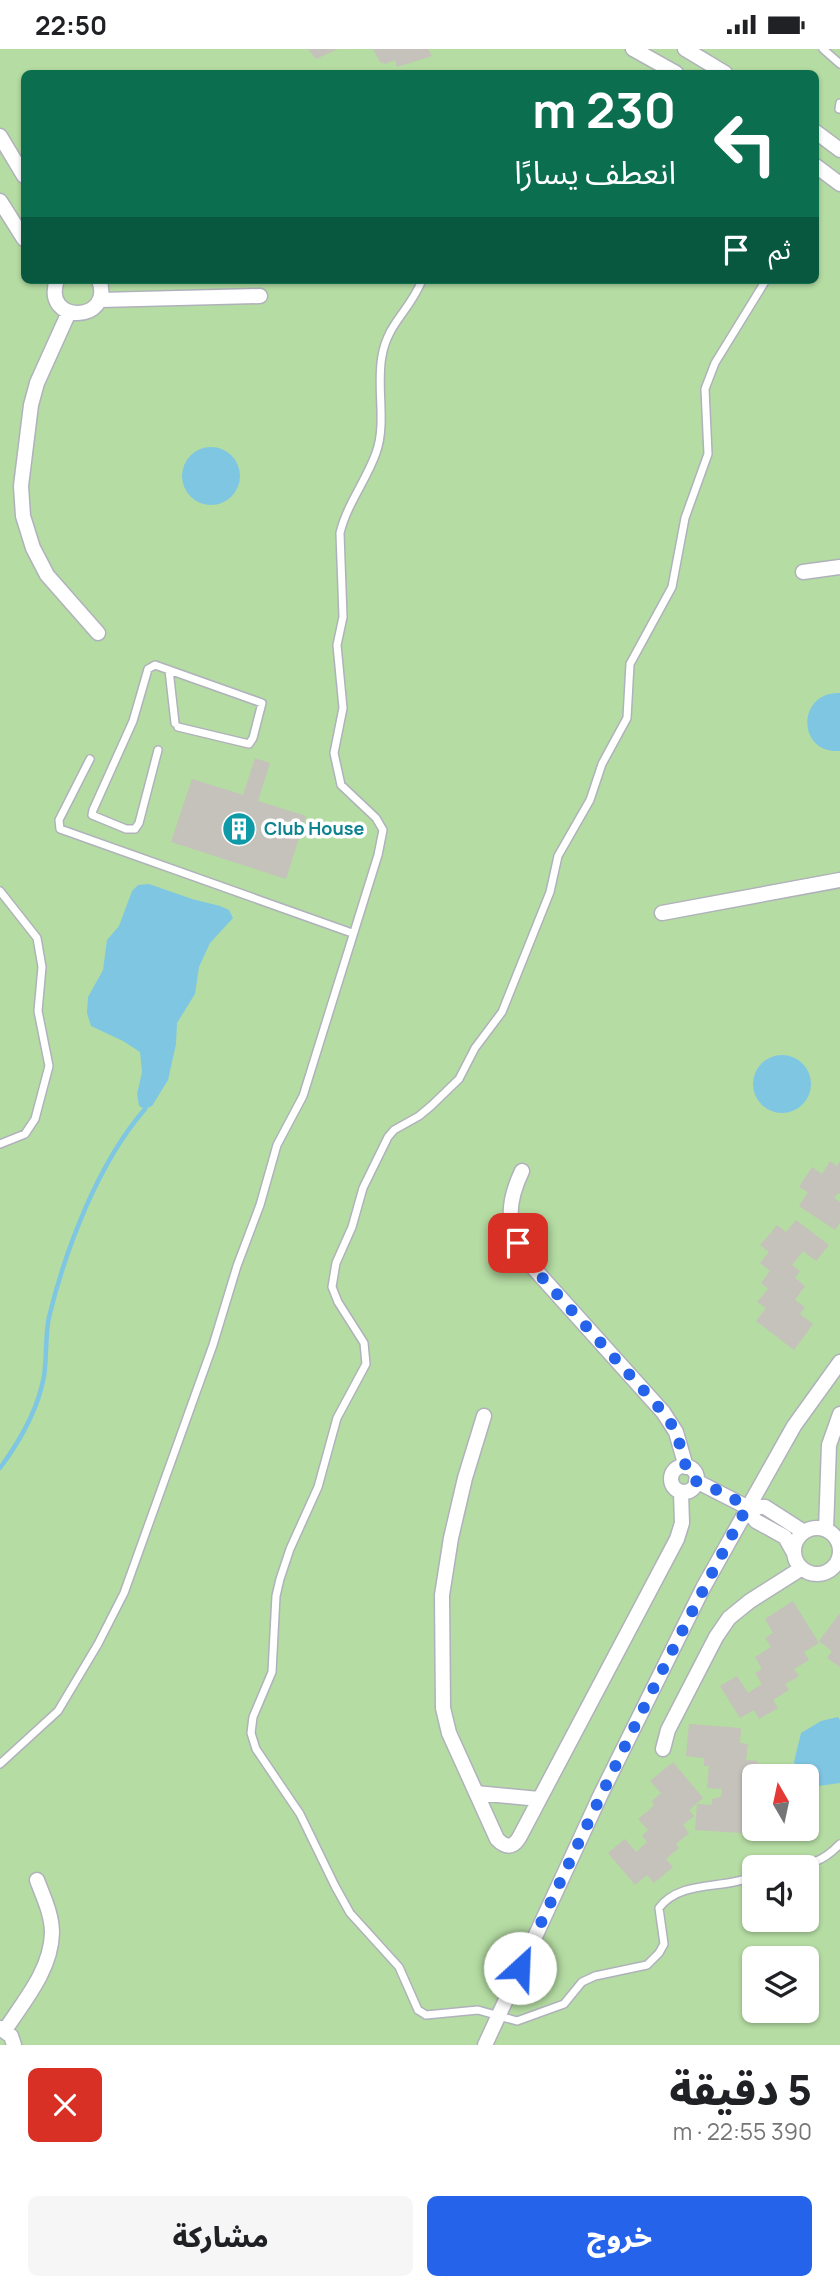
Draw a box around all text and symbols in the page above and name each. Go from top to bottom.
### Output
text: 22:50 [35,7,107,43]
text: 230 m [532,76,676,143]
icon: left [700,98,791,189]
text: انعطف يسارًا [514,150,676,194]
icon: arrive [717,231,755,269]
text: ثم [769,231,791,267]
building icon: Club House [220,810,258,848]
place label: Club House [264,816,364,840]
pin [488,1213,548,1273]
icon: arrive [499,1224,537,1262]
north arrow [742,1764,819,1841]
map controls [742,1764,819,2023]
button: sound [742,1855,819,1932]
position arrow [483,1931,557,2005]
button: layers [742,1946,819,2023]
text: 5 دقيقة [669,2060,812,2118]
button: close [28,2068,102,2142]
text: 390 m · 22:55 [673,2115,812,2147]
button: مشاركة [28,2196,413,2276]
button: خروج [427,2196,812,2276]

